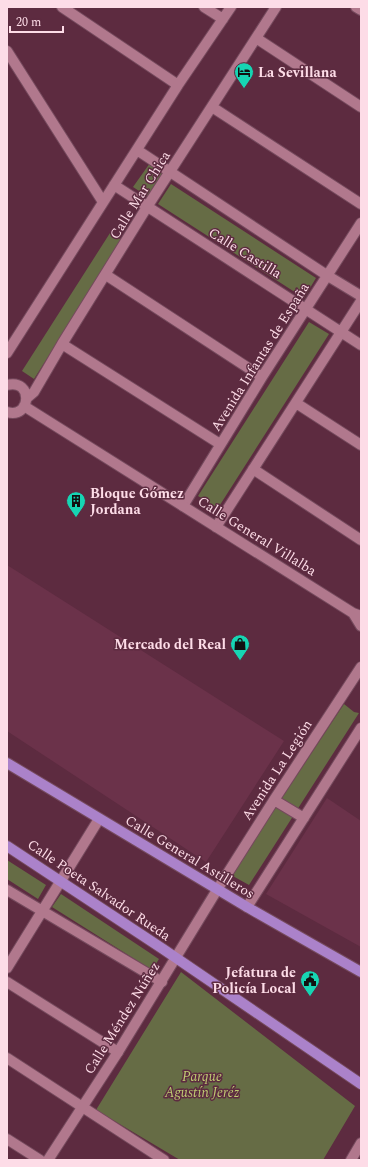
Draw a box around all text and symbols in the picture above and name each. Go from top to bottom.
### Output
scale bar [10,8,63,34]
text: 20 m [16,13,41,32]
hotel icon: La Sevillana [233,61,255,89]
place label: La Sevillana [258,62,337,83]
street label: Calle Mar Chica [104,147,176,243]
street label: Calle Castilla [204,222,286,284]
street label: Avenida Infantas de España [206,278,315,435]
place label: Bloque Gómez Jordana [90,483,184,520]
building icon: Bloque Gómez Jordana [65,490,87,518]
street label: Calle General Villalba [194,491,321,581]
shop icon: Mercado del Real [229,633,251,661]
place label: Mercado del Real [114,634,226,655]
street label: Avenida La Legión [236,715,318,825]
street label: Calle General Astilleros [121,810,259,904]
street label: Calle Poeta Salvador Rueda [23,834,175,946]
street label: Calle Méndez Núñez [79,958,165,1078]
place label: Jefatura de Policía Local [212,962,296,999]
public building icon: Jefatura de Policía Local [299,969,321,997]
park label: Parque Agustín Jeréz [164,1066,240,1103]

